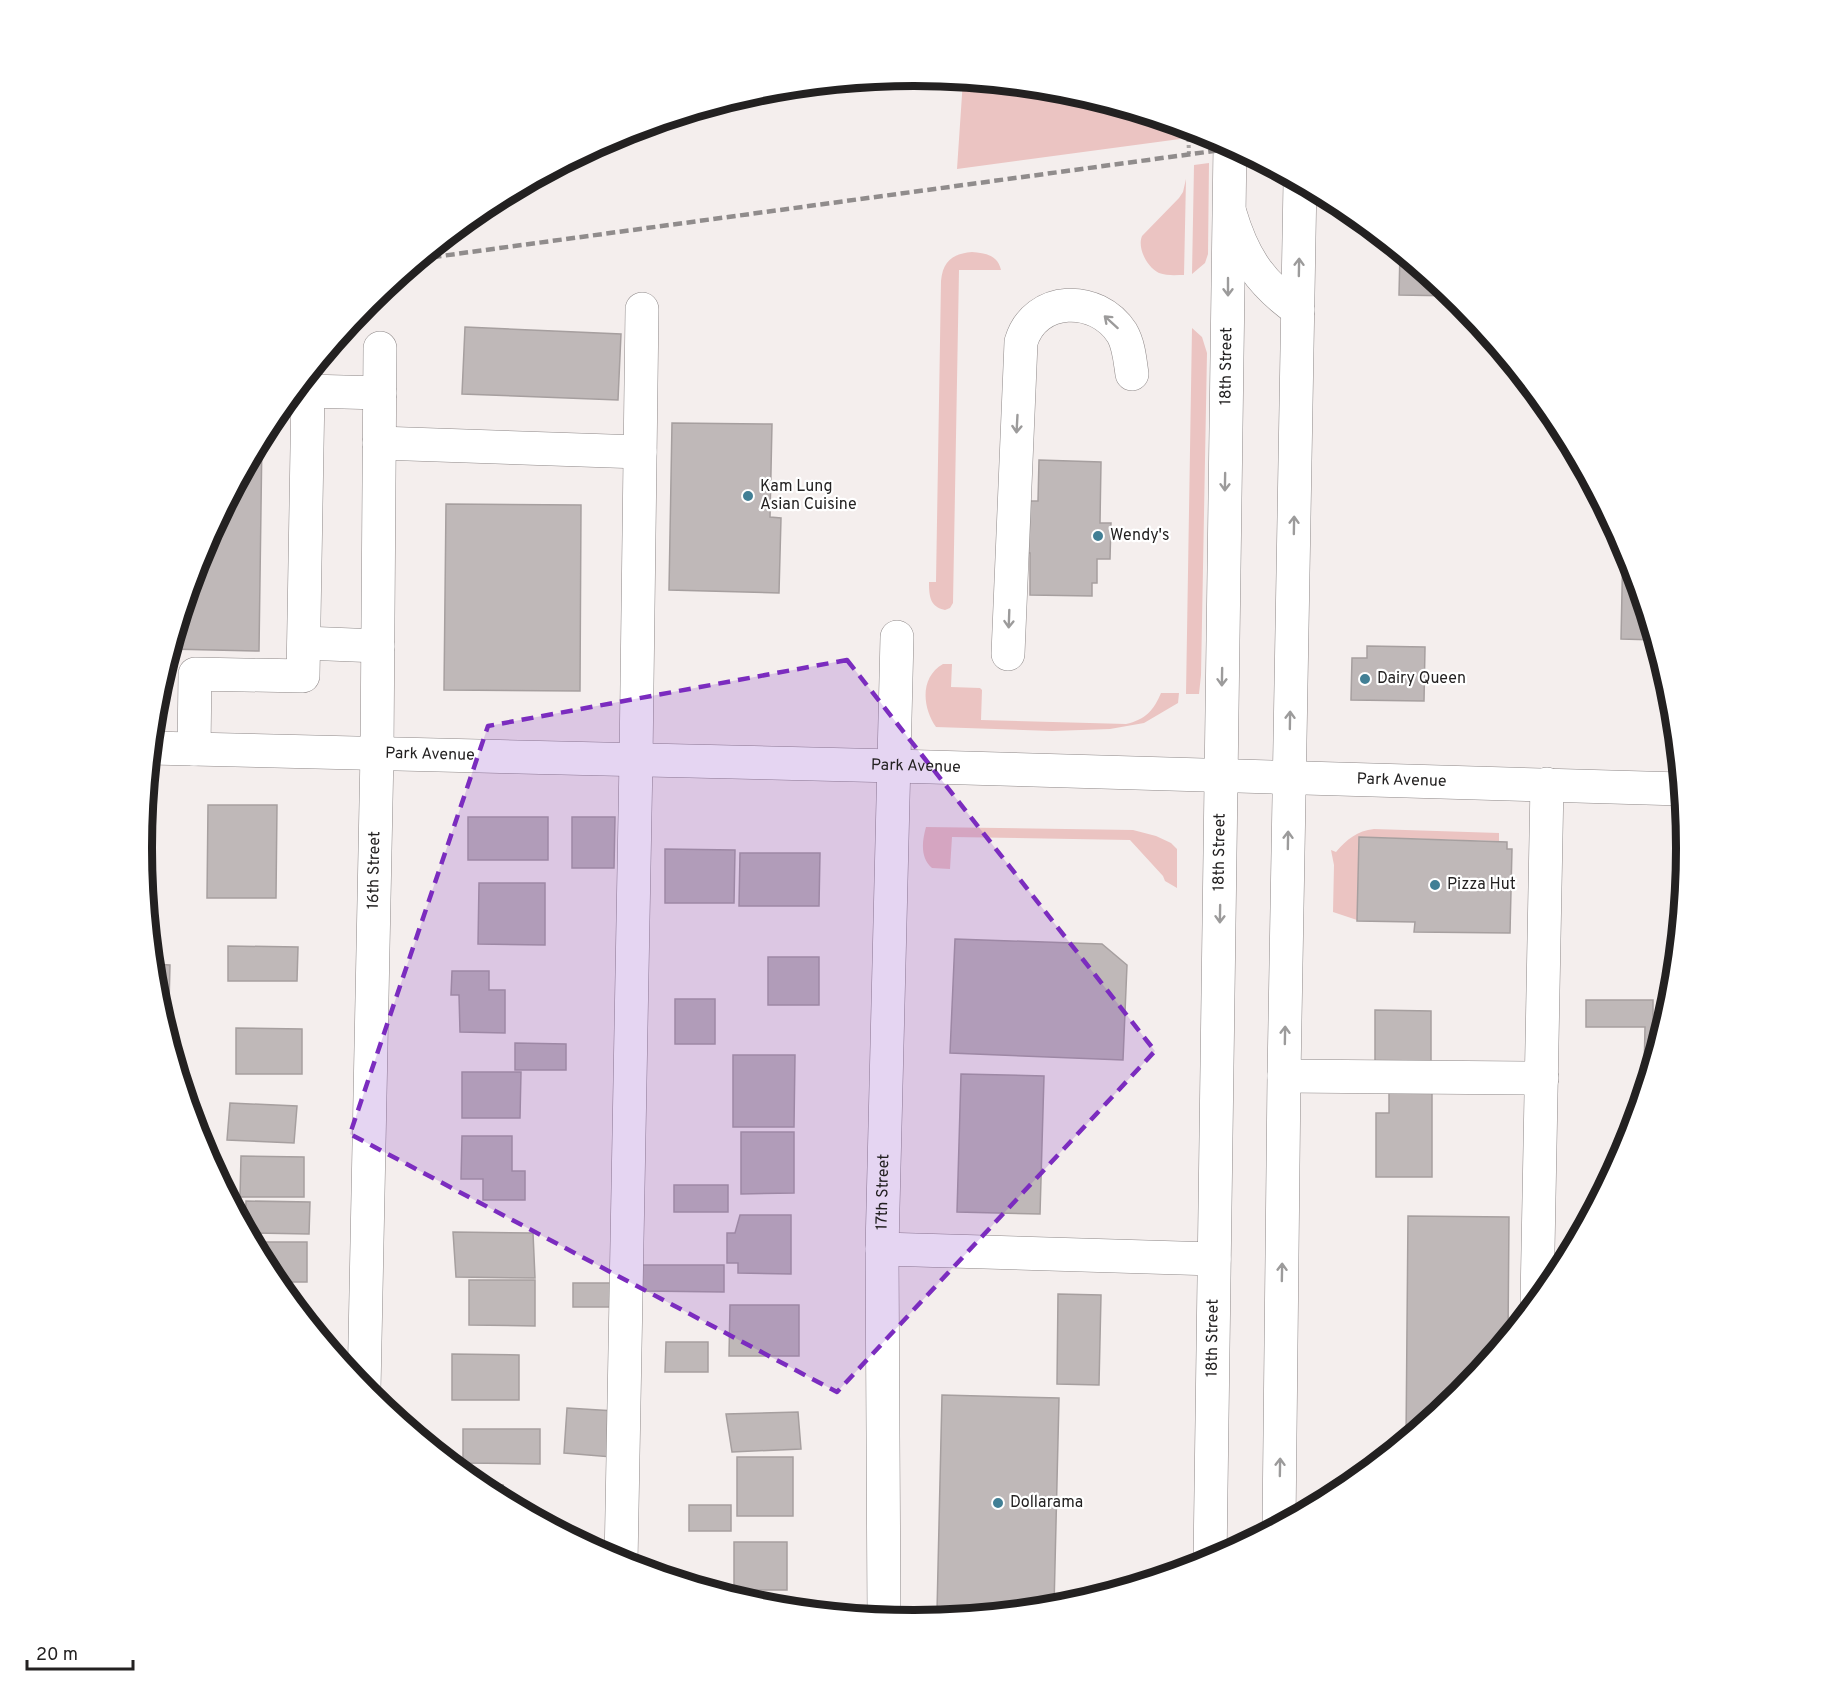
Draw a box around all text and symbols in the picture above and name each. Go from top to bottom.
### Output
one-way arrow [1293,257,1304,277]
one-way arrow [1222,277,1234,297]
one-way arrow [1103,315,1118,329]
street label: 18th Street [1216,327,1237,405]
one-way arrow [1012,414,1023,434]
one-way arrow [1220,472,1231,492]
place label: Kam Lung Asian Cuisine [760,477,857,515]
marker: Kam Lung Asian Cuisine [741,489,755,503]
one-way arrow [1288,515,1299,535]
place label: Wendy's [1110,526,1170,546]
marker: Wendy's [1091,529,1105,543]
one-way arrow [1003,609,1015,629]
one-way arrow [1217,667,1228,687]
place label: Dairy Queen [1377,669,1466,689]
marker: Dairy Queen [1358,672,1372,686]
one-way arrow [1284,710,1296,730]
street label: Park Avenue [385,744,475,766]
street label: Park Avenue [871,755,961,778]
street label: Park Avenue [1356,770,1447,792]
street label: 18th Street [1209,813,1231,891]
one-way arrow [1283,830,1294,850]
street label: 16th Street [364,831,385,909]
place label: Pizza Hut [1447,875,1516,895]
marker: Pizza Hut [1428,878,1442,892]
one-way arrow [1214,904,1226,924]
one-way arrow [1279,1025,1291,1045]
street label: 17th Street [872,1154,894,1230]
one-way arrow [1276,1262,1288,1282]
street label: 18th Street [1203,1299,1224,1377]
one-way arrow [1274,1457,1285,1477]
place label: Dollarama [1010,1493,1083,1513]
marker: Dollarama [991,1496,1005,1510]
scale bar [27,1633,134,1671]
text: 20 m [36,1644,78,1667]

